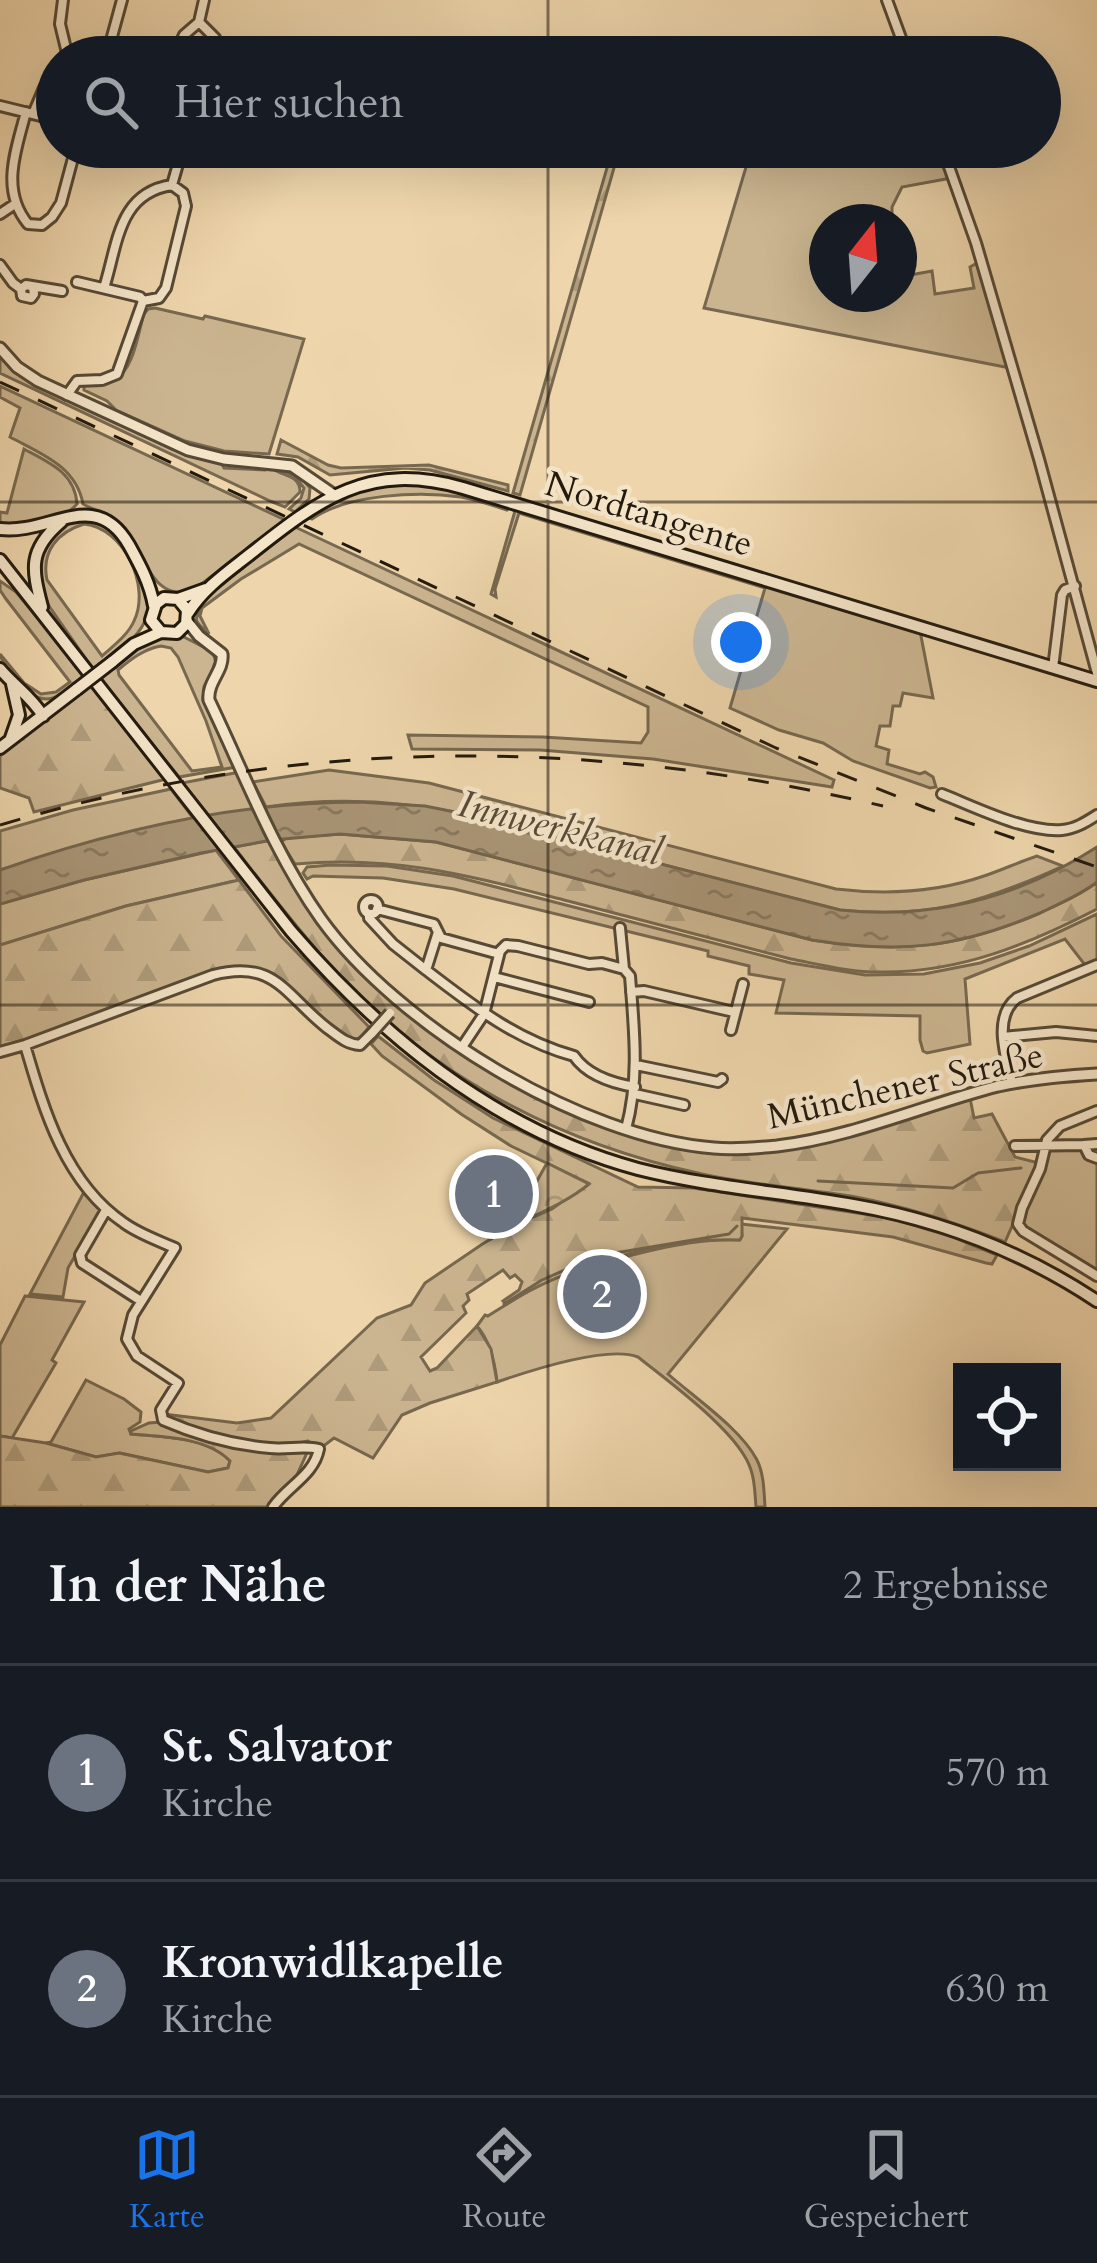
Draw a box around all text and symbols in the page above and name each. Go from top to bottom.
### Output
search box [36,36,1061,168]
icon: search [78,69,144,135]
text: Hier suchen [174,72,404,133]
north arrow [809,204,917,312]
street label: Nordtangente [539,459,759,569]
your location [711,612,771,672]
water label: Innwerkkanal [452,777,669,879]
street label: Münchener Straße [762,1030,1048,1142]
pin: 1 [455,1149,533,1239]
pin: 2 [563,1249,641,1339]
map controls [953,1363,1061,1471]
button: locate [953,1363,1061,1471]
text: In der Nähe [48,1550,327,1620]
text: 2 Ergebnisse [843,1559,1049,1612]
text: St. Salvator [162,1716,392,1777]
text: 1 [77,1746,97,1799]
text: 570 m [946,1746,1049,1799]
text: Kirche [162,1777,273,1830]
text: Kronwidlkapelle [162,1932,504,1993]
text: 2 [77,1962,97,2015]
text: 630 m [946,1962,1049,2015]
text: Kirche [162,1993,273,2046]
tab: Karte [129,2122,205,2239]
tab: Route [462,2122,546,2239]
tab: Gespeichert [804,2122,968,2239]

